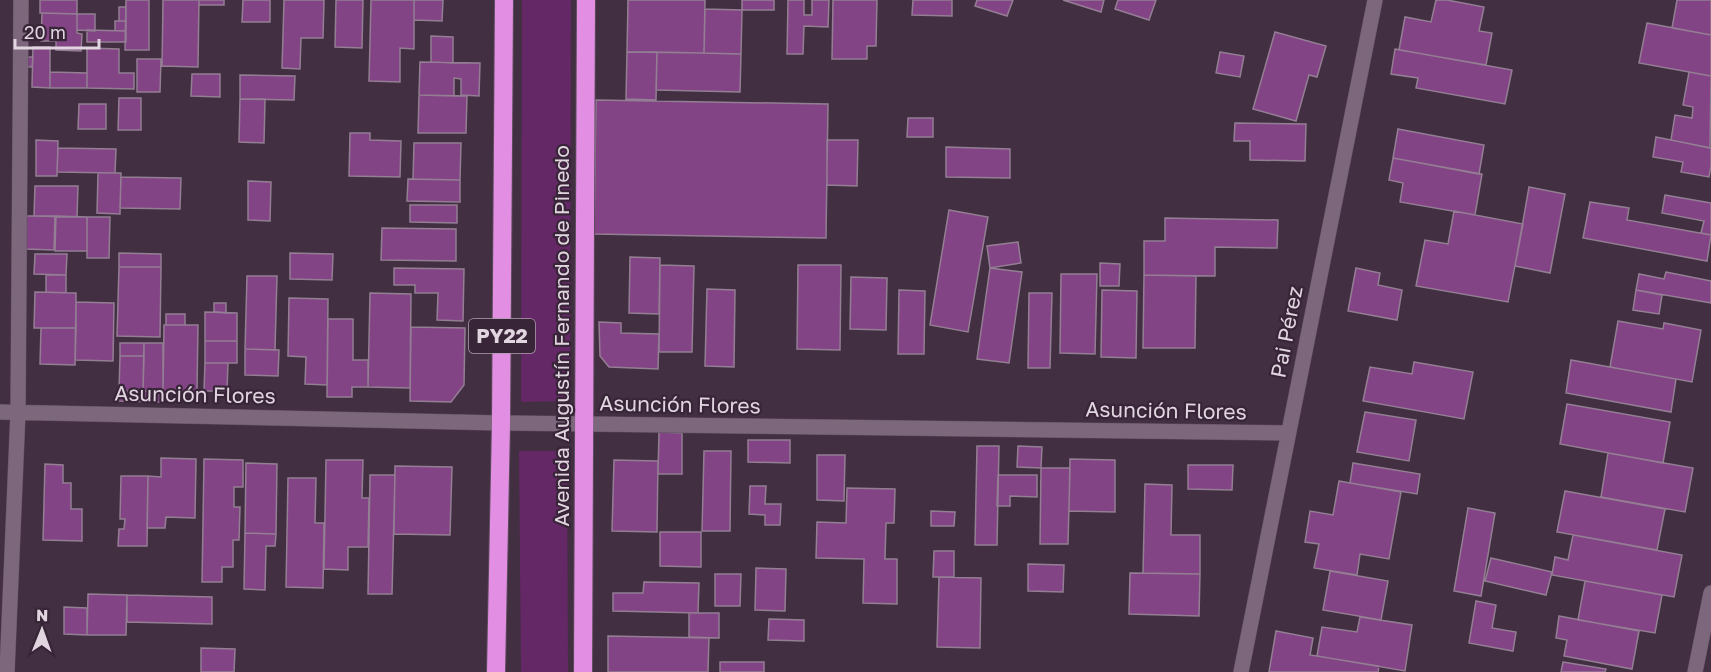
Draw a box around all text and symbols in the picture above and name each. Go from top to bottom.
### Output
scale bar [15,12,99,50]
text: 20 m [24,21,66,43]
street label: Avenida Augustín Fernando de Pinedo [548,145,574,527]
street label: Pai Pérez [1264,284,1308,380]
road number: PY22 [469,319,535,353]
street label: Asunción Flores [114,380,276,408]
street label: Asunción Flores [599,390,761,418]
street label: Asunción Flores [1085,396,1247,424]
north arrow [12,600,72,660]
text: N [36,605,49,625]

